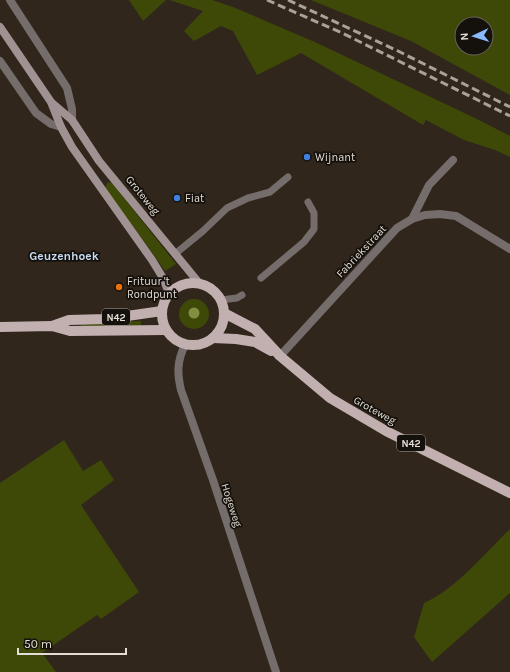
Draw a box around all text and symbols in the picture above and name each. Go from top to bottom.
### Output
north arrow [454,16,494,56]
text: N [458,32,471,41]
place label: Wijnant [315,151,355,164]
marker: Wijnant [302,152,312,162]
street label: Groteweg [123,173,163,218]
place label: Fiat [185,192,204,205]
marker: Fiat [172,193,182,203]
street label: Fabriekstraat [334,222,389,280]
district label: Geuzenhoek [29,249,99,263]
place label: Frituur 't Rondpunt [127,275,177,301]
marker: Frituur 't Rondpunt [114,282,124,292]
road number: N42 [102,309,130,325]
street label: Groteweg [351,393,399,428]
road number: N42 [397,435,425,451]
street label: Hogeweg [218,482,245,529]
scale bar [18,630,126,656]
text: 50 m [24,637,52,651]

